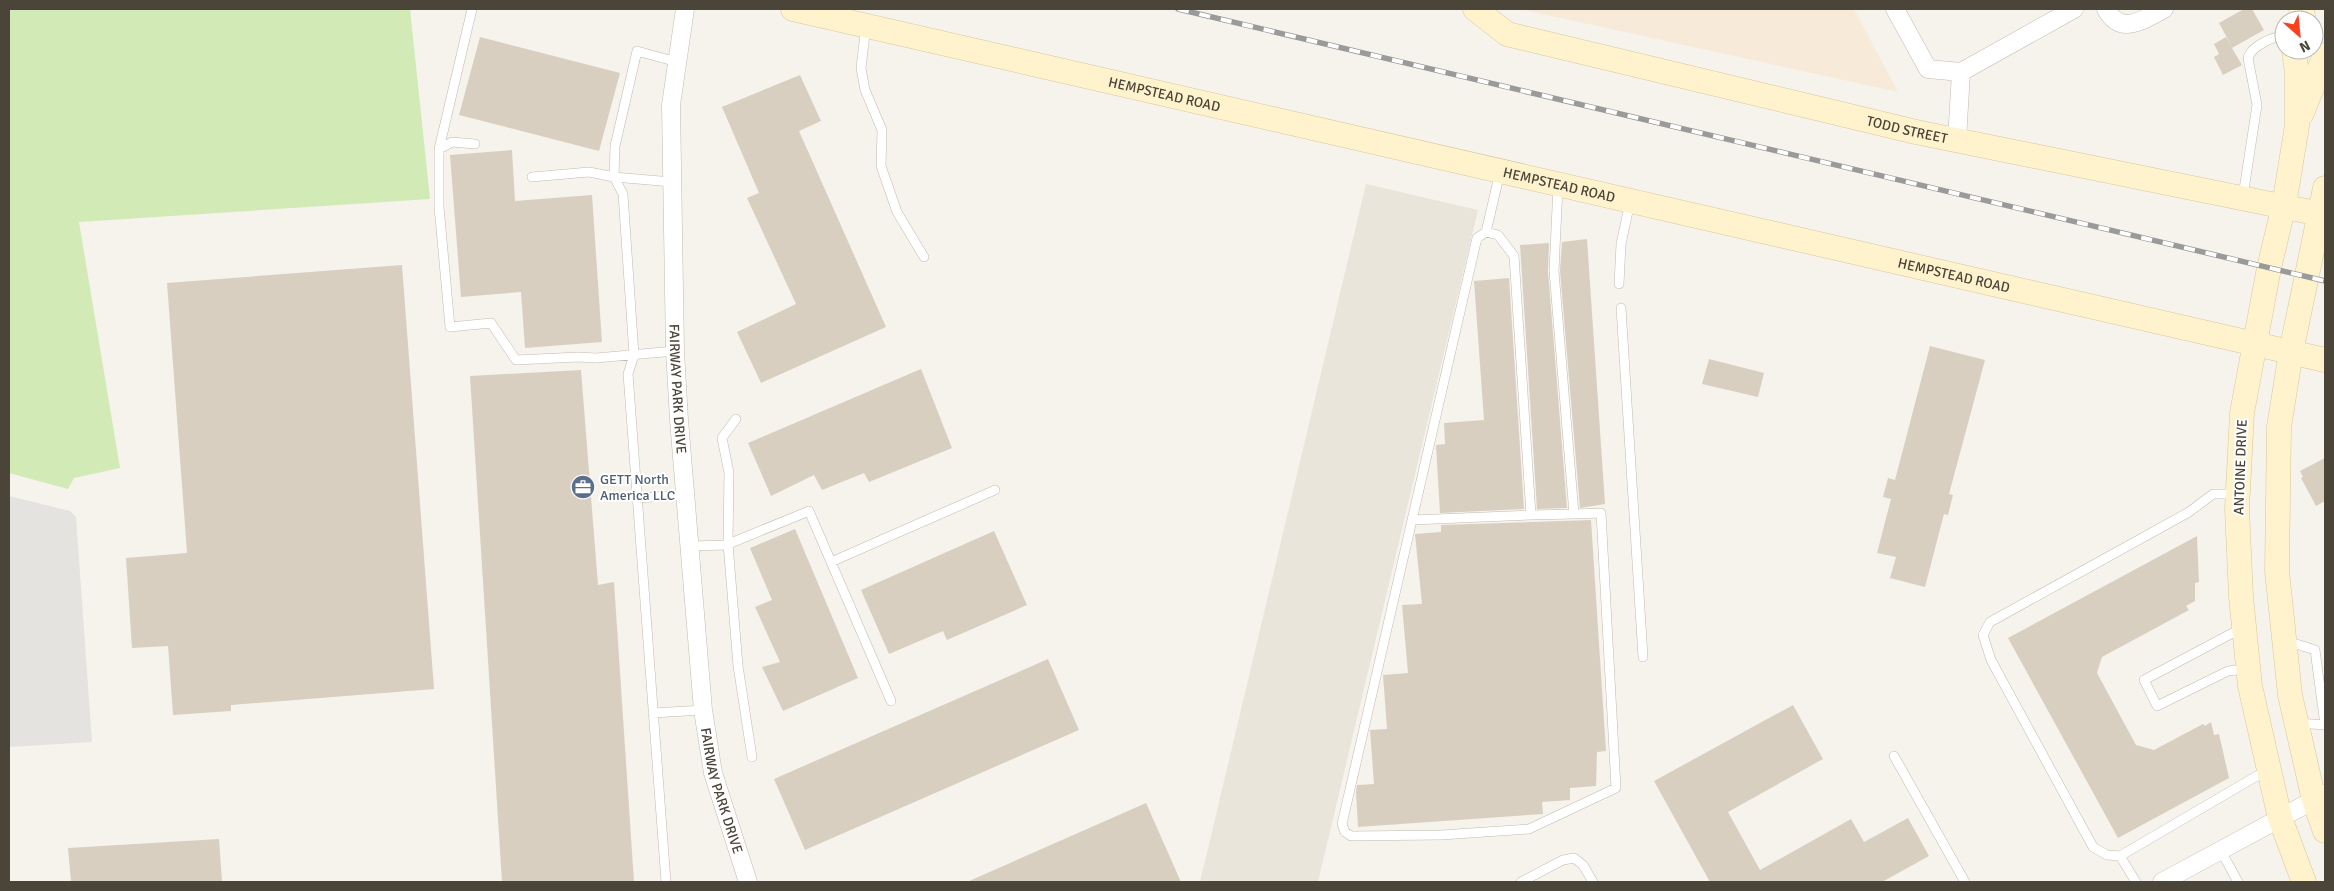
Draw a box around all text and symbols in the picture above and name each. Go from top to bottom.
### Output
north arrow [2274,10,2324,60]
text: N [2296,36,2313,56]
street label: HEMPSTEAD ROAD [1107,74,1222,116]
street label: TODD STREET [1865,112,1949,147]
street label: HEMPSTEAD ROAD [1501,164,1617,206]
street label: HEMPSTEAD ROAD [1896,254,2012,297]
street label: FAIRWAY PARK DRIVE [666,324,690,455]
street label: ANTOINE DRIVE [2230,419,2251,515]
place label: GETT North America LLC [600,471,675,504]
office icon: GETT North America LLC [570,474,596,500]
street label: FAIRWAY PARK DRIVE [697,726,746,856]

